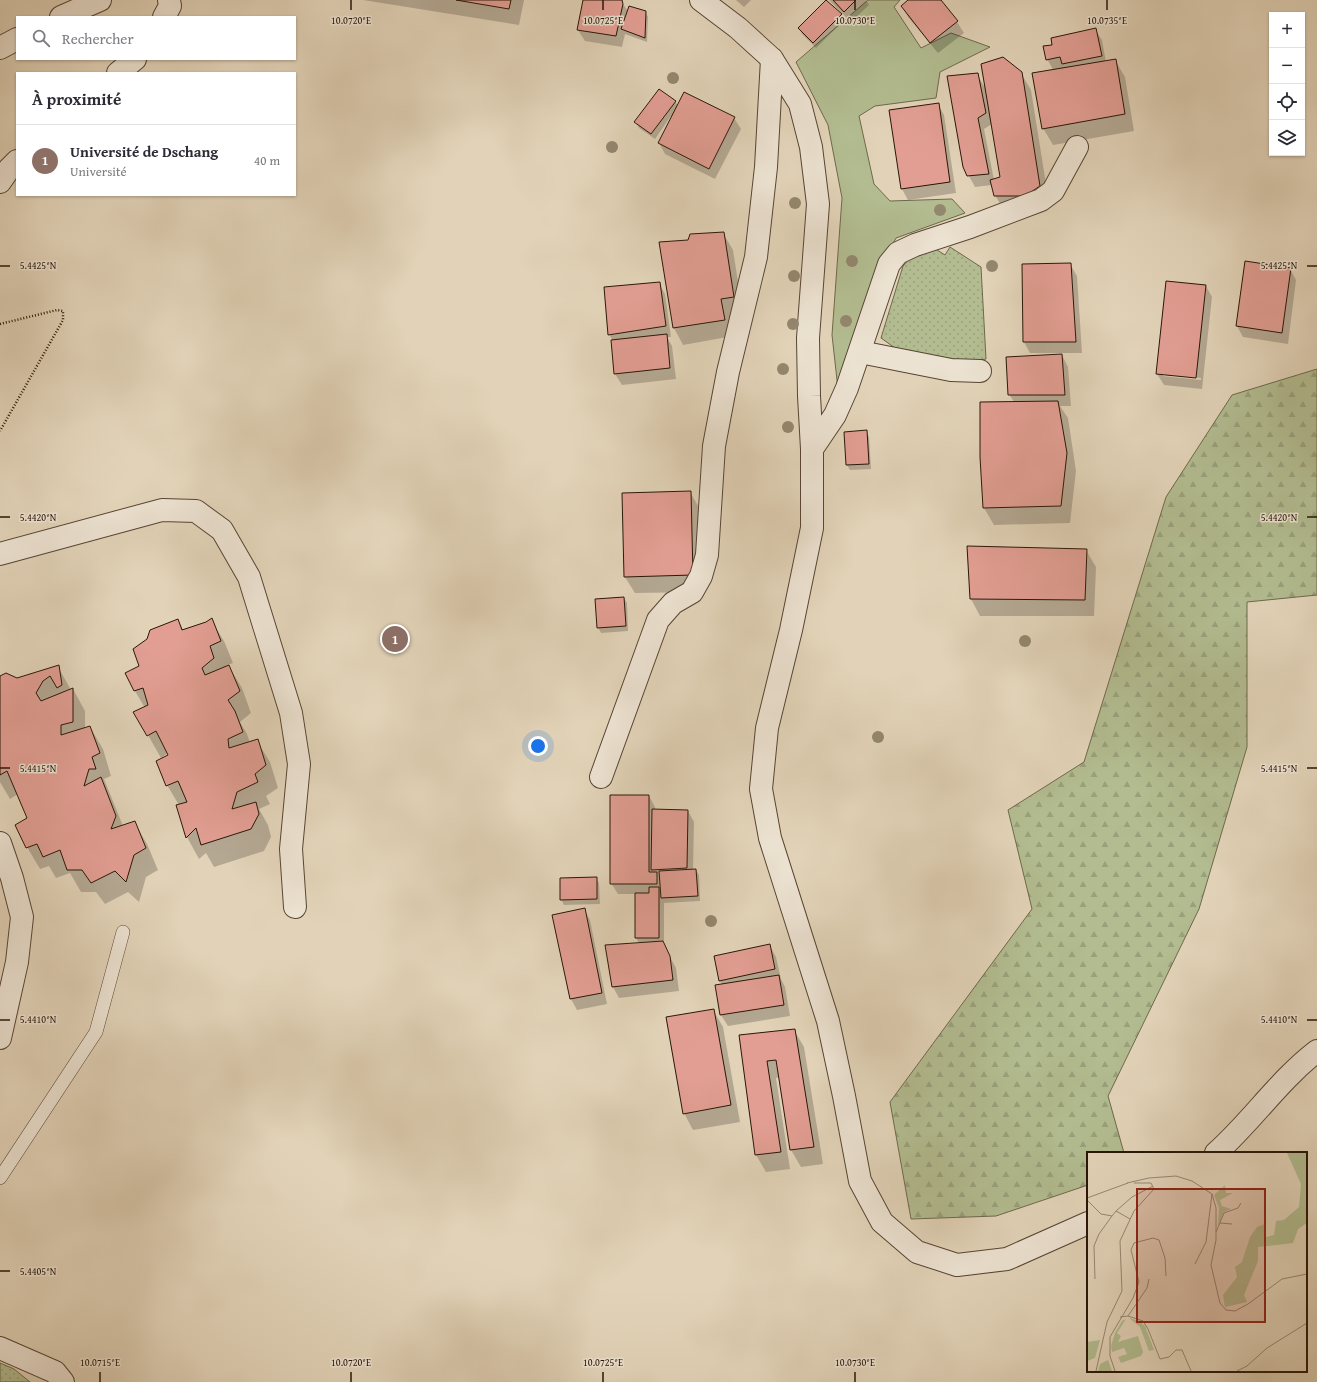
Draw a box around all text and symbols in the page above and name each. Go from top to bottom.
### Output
map controls [1269,12,1305,156]
button: + [1269,12,1305,48]
text: 10.0720°E [331,13,371,28]
text: 10.0725°E [583,13,623,28]
text: 10.0730°E [835,13,875,28]
text: 10.0735°E [1087,13,1127,28]
search box [16,16,296,60]
icon: search [30,27,52,49]
text: Rechercher [62,28,134,49]
button: − [1269,48,1305,84]
button: locate [1269,84,1305,120]
text: À proximité [32,86,121,111]
button: layers [1269,120,1305,156]
text: Université de Dschang [70,141,218,162]
text: 1 [42,151,48,170]
text: 40 m [254,151,280,170]
text: Université [70,162,127,181]
text: 5.4425°N [20,258,57,273]
text: 5.4425°N [1261,258,1298,273]
text: 5.4420°N [20,510,57,525]
text: 5.4420°N [1261,510,1298,525]
pin: 1 [382,624,408,654]
your location [528,736,548,756]
text: 5.4415°N [20,761,57,776]
text: 5.4415°N [1261,761,1298,776]
text: 5.4410°N [20,1012,57,1027]
text: 5.4410°N [1261,1012,1298,1027]
inset map [1087,1152,1307,1372]
text: 5.4405°N [20,1264,57,1279]
text: 10.0715°E [80,1355,120,1370]
text: 10.0720°E [331,1355,371,1370]
text: 10.0725°E [583,1355,623,1370]
text: 10.0730°E [835,1355,875,1370]

